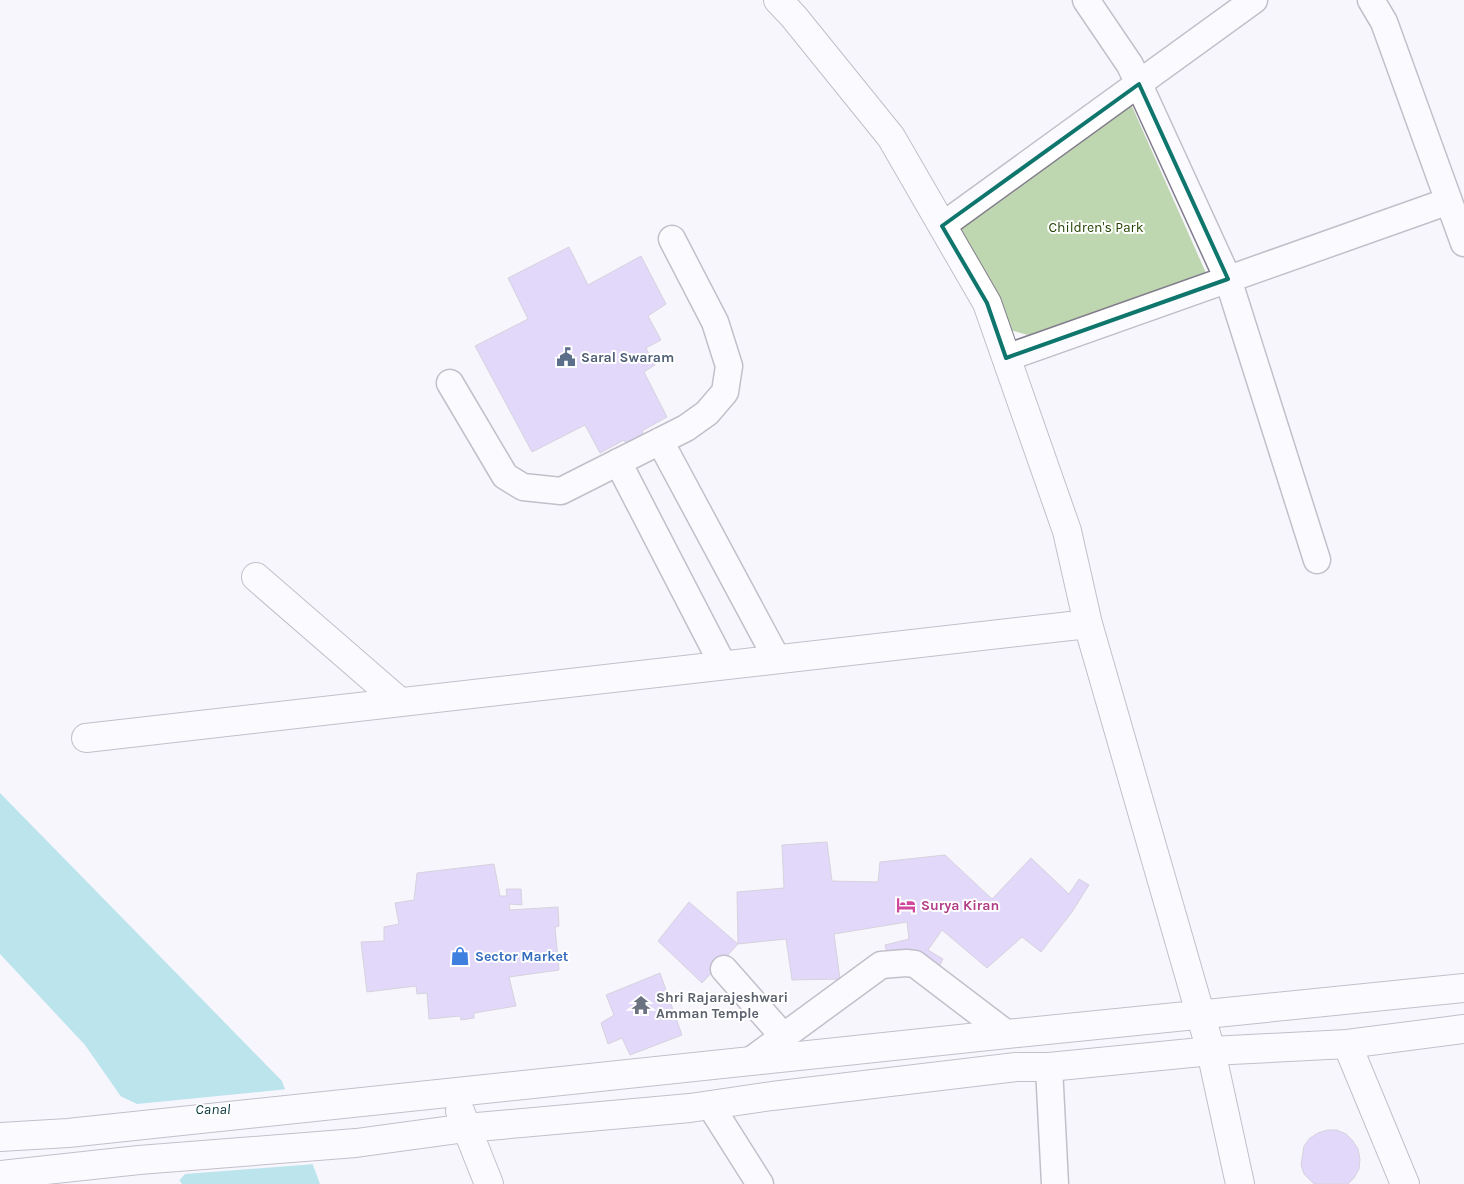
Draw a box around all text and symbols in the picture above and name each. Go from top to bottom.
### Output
park label: Children's Park [1048,219,1144,236]
public building icon: Saral Swaram [555,346,577,368]
place label: Saral Swaram [581,349,674,366]
hotel icon: Surya Kiran [895,894,917,916]
place label: Surya Kiran [921,897,999,914]
shop icon: Sector Market [449,945,471,967]
place label: Sector Market [475,948,569,965]
place label: Shri Rajarajeshwari Amman Temple [656,989,788,1022]
temple icon: Shri Rajarajeshwari Amman Temple [630,994,652,1016]
water label: Canal [195,1100,231,1118]

